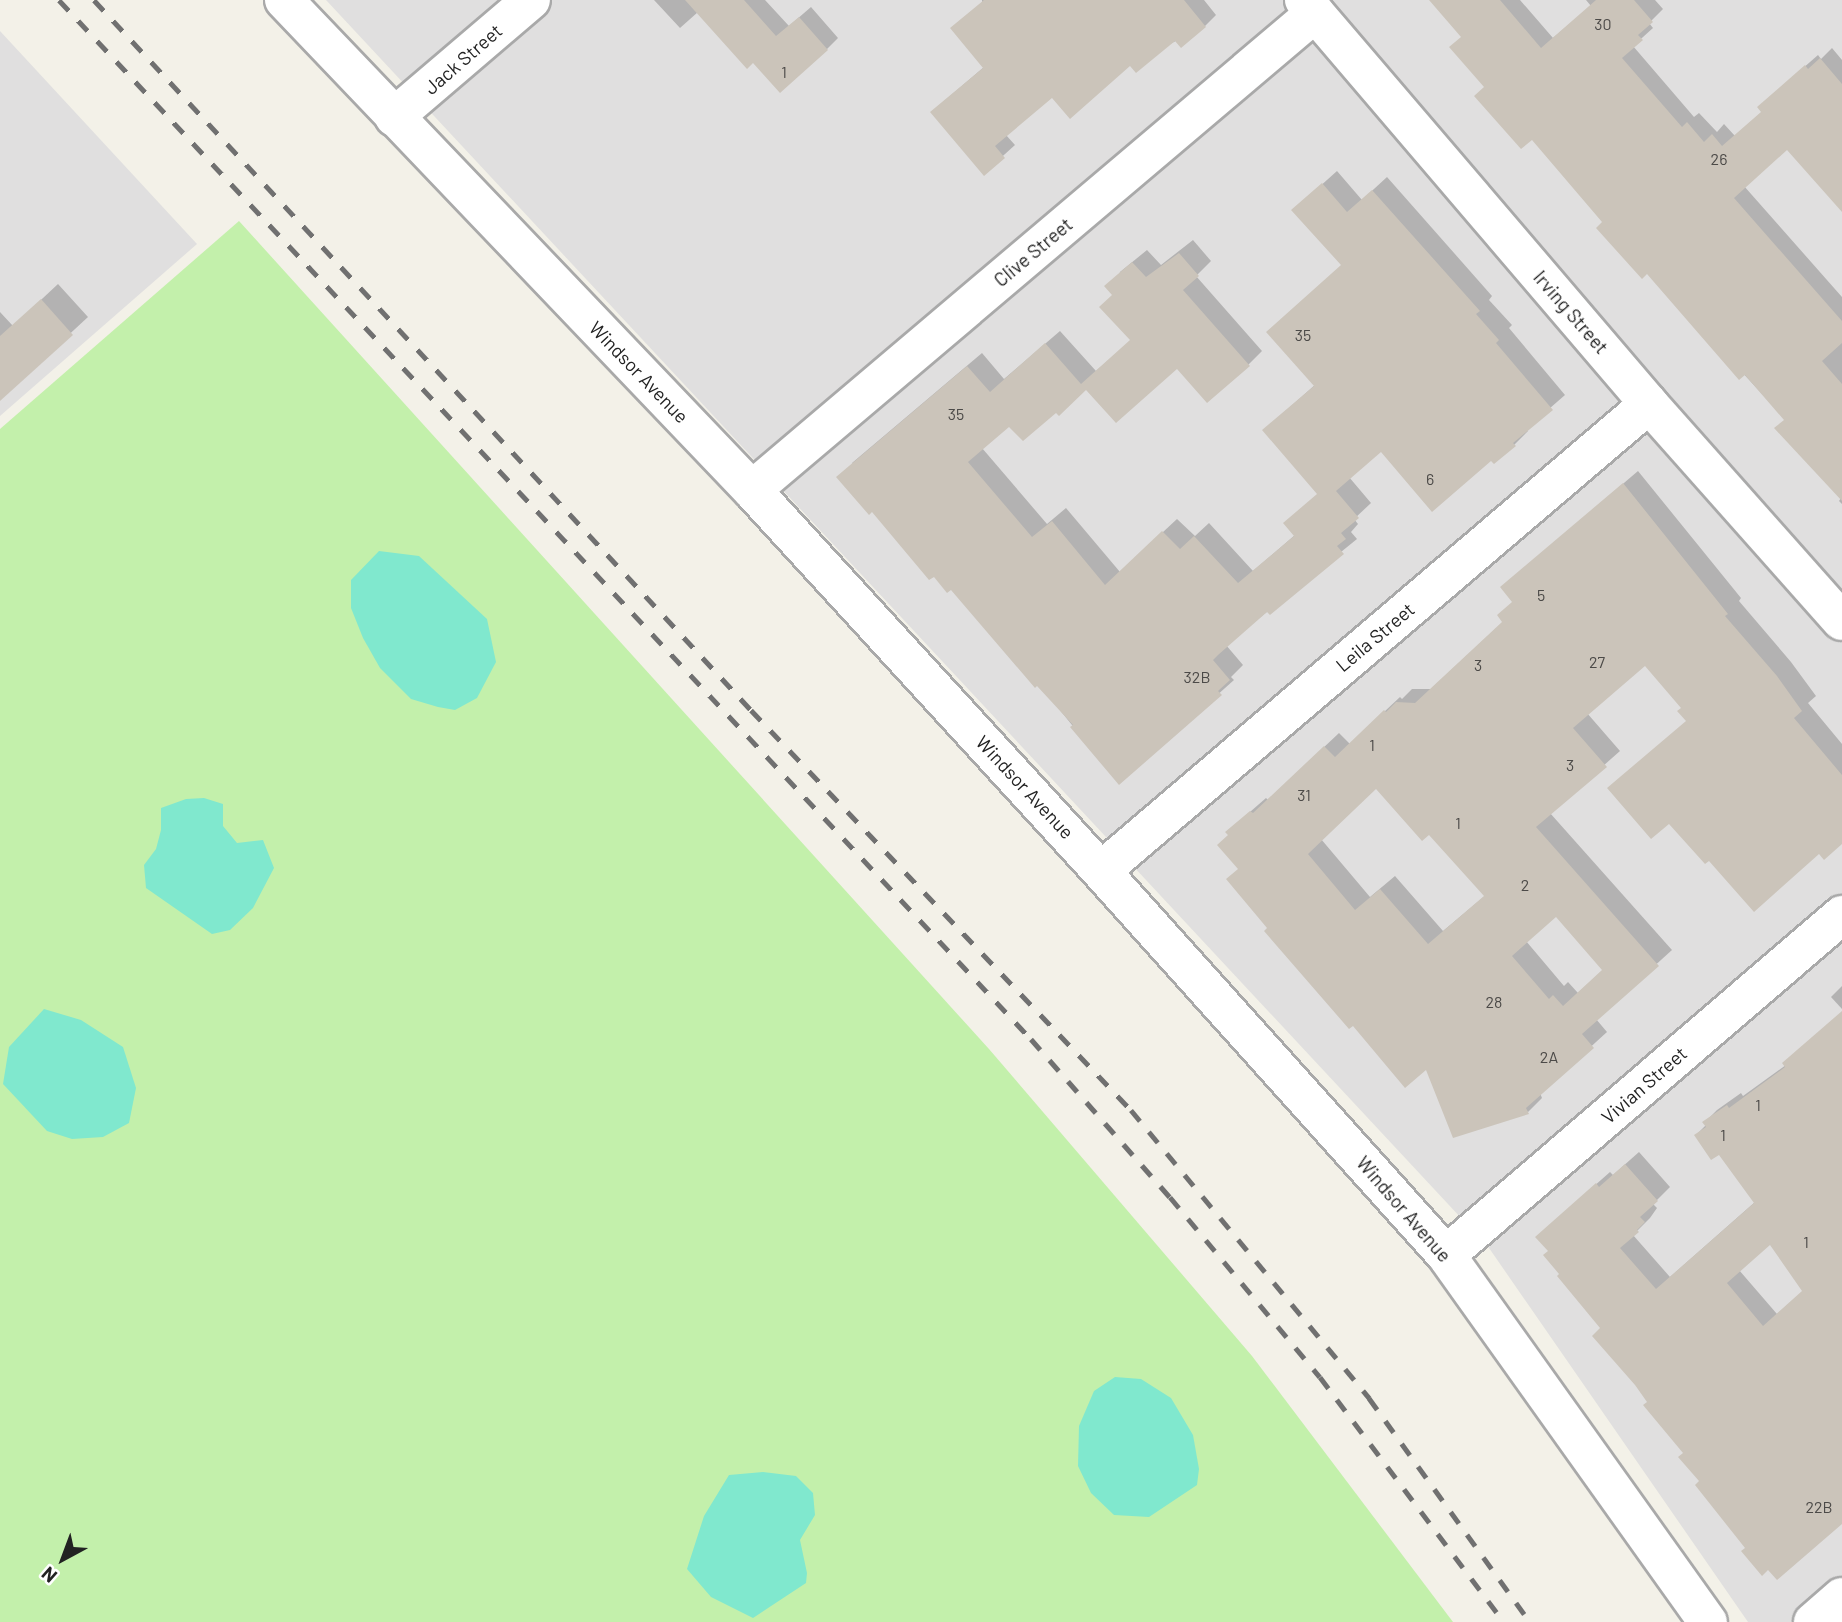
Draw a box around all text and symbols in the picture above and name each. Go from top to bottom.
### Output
house number: 30 [1594,14,1612,34]
street label: Jack Street [419,19,507,99]
house number: 1 [781,62,787,82]
house number: 26 [1711,149,1727,169]
street label: Clive Street [989,213,1077,291]
street label: Irving Street [1529,266,1613,358]
street label: Windsor Avenue [585,316,693,428]
house number: 35 [1295,325,1311,345]
house number: 35 [948,404,964,424]
house number: 6 [1426,469,1434,489]
house number: 5 [1537,585,1545,605]
street label: Leila Street [1331,598,1419,676]
house number: 27 [1589,652,1605,672]
house number: 3 [1474,655,1482,675]
house number: 32B [1184,667,1210,687]
street label: Windsor Avenue [971,731,1079,843]
house number: 1 [1369,735,1375,755]
house number: 3 [1566,755,1574,775]
house number: 31 [1297,785,1311,805]
house number: 1 [1455,813,1461,833]
house number: 2 [1521,875,1529,895]
house number: 28 [1486,992,1502,1012]
street label: Vivian Street [1597,1042,1691,1128]
house number: 2A [1540,1047,1558,1067]
house number: 1 [1755,1095,1761,1115]
house number: 1 [1720,1125,1726,1145]
street label: Windsor Avenue [1352,1151,1456,1267]
house number: 1 [1803,1232,1809,1252]
house number: 22B [1805,1497,1833,1517]
north arrow [28,1524,98,1594]
text: N [37,1562,61,1588]

